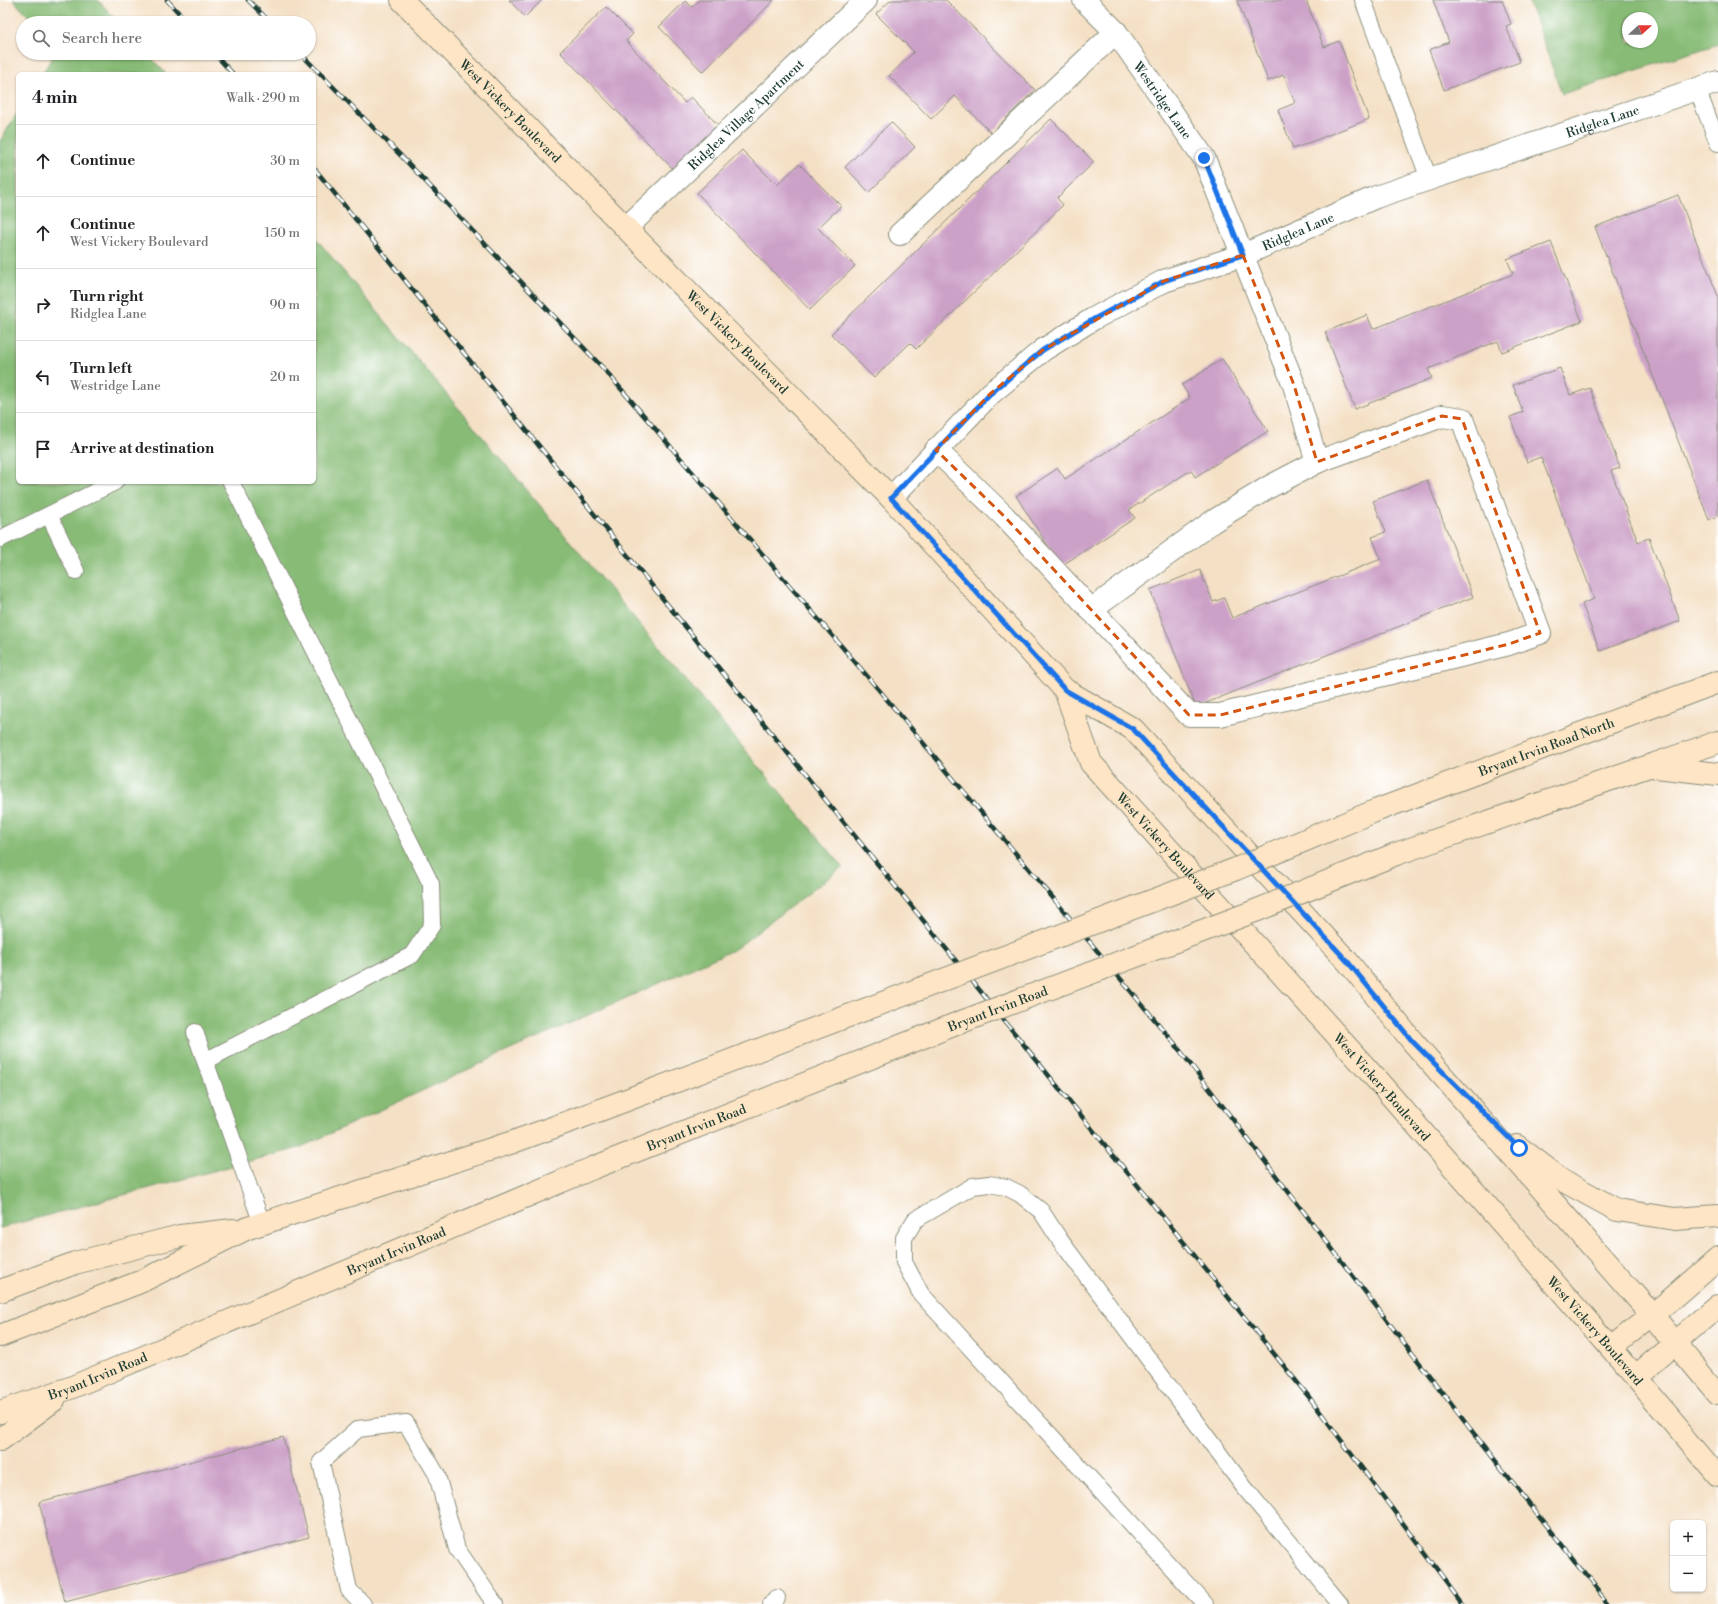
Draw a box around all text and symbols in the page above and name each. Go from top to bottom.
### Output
north arrow [1622,12,1658,48]
search box [16,16,316,60]
icon: search [30,27,52,49]
text: Search here [62,29,142,48]
street label: West Vickery Boulevard [455,56,565,167]
street label: Ridglea Village Apartment [685,56,808,174]
street label: Westridge Lane [1129,58,1195,143]
text: 4 min [32,87,77,109]
text: Walk · 290 m [226,90,300,106]
street label: Ridglea Lane [1564,102,1642,142]
route end [1195,149,1213,167]
icon: ahead [32,150,54,172]
text: Continue [70,151,135,170]
text: 30 m [270,153,300,169]
street label: Ridglea Lane [1260,209,1337,255]
text: Continue [70,215,135,234]
icon: ahead [32,222,54,244]
text: 150 m [265,225,300,241]
text: West Vickery Boulevard [70,234,208,250]
text: Turn right [70,287,144,306]
street label: West Vickery Boulevard [682,287,792,398]
icon: right [32,294,54,316]
text: 90 m [269,297,300,313]
text: Ridglea Lane [70,306,147,322]
text: Turn left [70,359,132,378]
icon: left [32,366,54,388]
text: 20 m [270,369,300,385]
text: Westridge Lane [70,378,161,394]
icon: arrive [32,438,54,460]
text: Arrive at destination [70,439,214,458]
street label: Bryant Irvin Road North [1476,715,1617,781]
street label: West Vickery Boulevard [1112,789,1218,904]
street label: Bryant Irvin Road [945,983,1051,1036]
street label: West Vickery Boulevard [1329,1029,1434,1145]
street label: Bryant Irvin Road [644,1101,749,1155]
route start [1510,1139,1528,1157]
street label: Bryant Irvin Road [344,1224,449,1280]
street label: West Vickery Boulevard [1543,1273,1646,1390]
street label: Bryant Irvin Road [45,1349,150,1404]
map controls [1670,1520,1706,1592]
button: + [1670,1520,1706,1556]
button: − [1670,1556,1706,1592]

